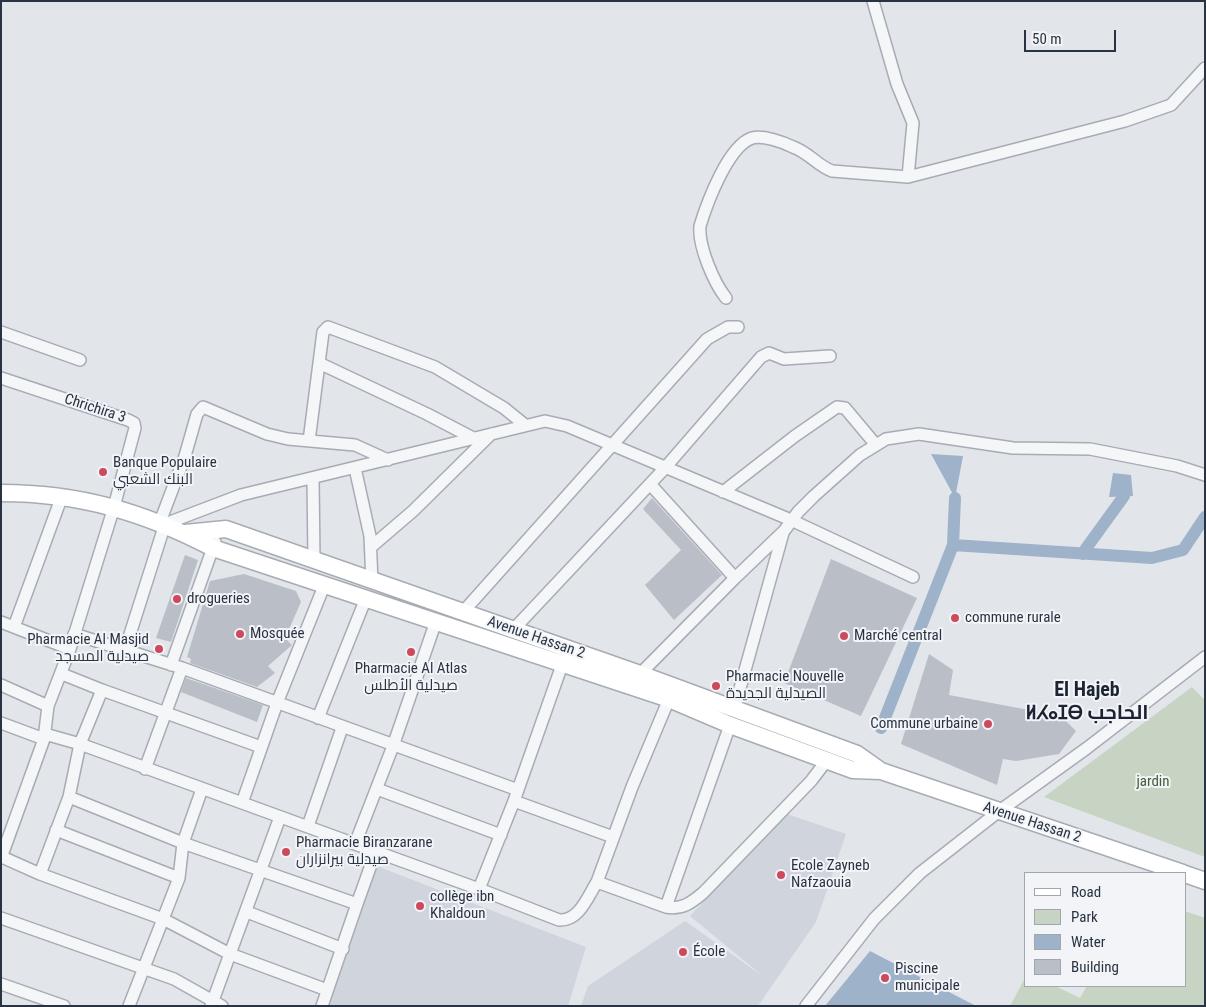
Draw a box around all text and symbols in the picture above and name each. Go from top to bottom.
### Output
scale bar [1026,20,1118,52]
text: 50 m [1032,30,1062,48]
street label: Chrichira 3 [62,391,128,427]
place label: Banque Populaire البنك الشعبي [113,454,217,489]
marker: Banque Populaire البنك الشعبي [97,466,109,478]
place label: drogueries [187,590,250,608]
marker: drogueries [171,593,183,605]
place label: commune rurale [965,609,1061,627]
marker: commune rurale [949,612,961,624]
street label: Avenue Hassan 2 [485,613,587,663]
place label: Mosquée [250,625,305,643]
place label: Marché central [854,627,942,645]
marker: Mosquée [234,628,246,640]
marker: Marché central [838,630,850,642]
place label: Pharmacie Al Masjid صيدلية المسجد [27,631,149,666]
marker: Pharmacie Al Masjid صيدلية المسجد [153,643,165,655]
marker: Pharmacie Al Atlas صيدلية الأطلس [405,646,417,658]
place label: Pharmacie Al Atlas صيدلية الأطلس [355,660,467,695]
place label: Pharmacie Nouvelle الصيدلية الجديدة [726,668,844,703]
district label: El Hajeb ⵍⵃⴰⵊⴱ الحاجب [1025,679,1149,726]
marker: Pharmacie Nouvelle الصيدلية الجديدة [710,680,722,692]
place label: Commune urbaine [870,715,978,733]
marker: Commune urbaine [982,718,994,730]
park label: jardin [1136,773,1170,791]
street label: Avenue Hassan 2 [981,799,1083,847]
place label: Pharmacie Biranzarane صيدلية بيرانزاران [296,834,433,869]
marker: Pharmacie Biranzarane صيدلية بيرانزاران [280,846,292,858]
place label: Ecole Zayneb Nafzaouia [791,857,870,892]
marker: Ecole Zayneb Nafzaouia [775,869,787,881]
legend [1024,872,1186,987]
text: Road [1071,883,1101,901]
place label: collège ibn Khaldoun [430,888,494,923]
marker: collège ibn Khaldoun [414,900,426,912]
text: Park [1071,908,1098,926]
text: Water [1071,933,1105,951]
place label: École [693,943,725,961]
marker: École [677,946,689,958]
text: Building [1071,958,1119,976]
place label: Piscine municipale [895,960,960,995]
marker: Piscine municipale [879,972,891,984]

